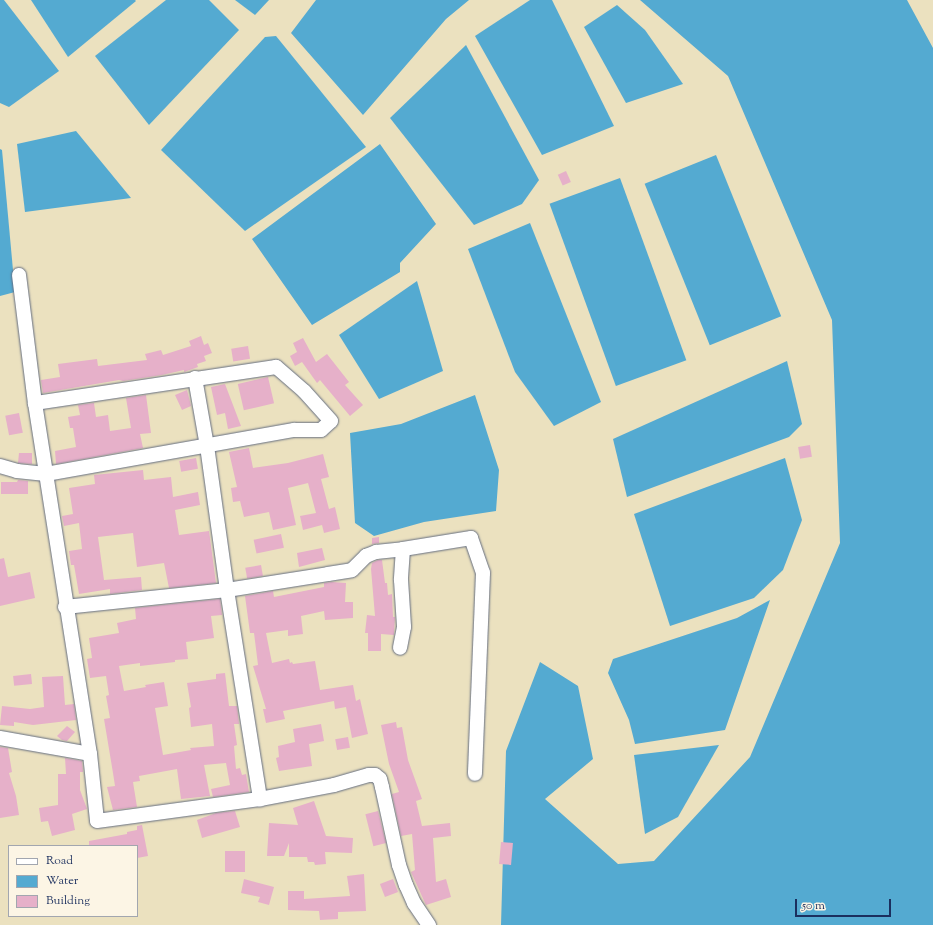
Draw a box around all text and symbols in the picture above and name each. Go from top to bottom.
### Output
legend [8,845,138,917]
text: Road [46,852,73,870]
text: Water [46,872,78,890]
scale bar [797,891,893,917]
text: Building [46,892,90,910]
text: 50 m [802,897,825,915]

